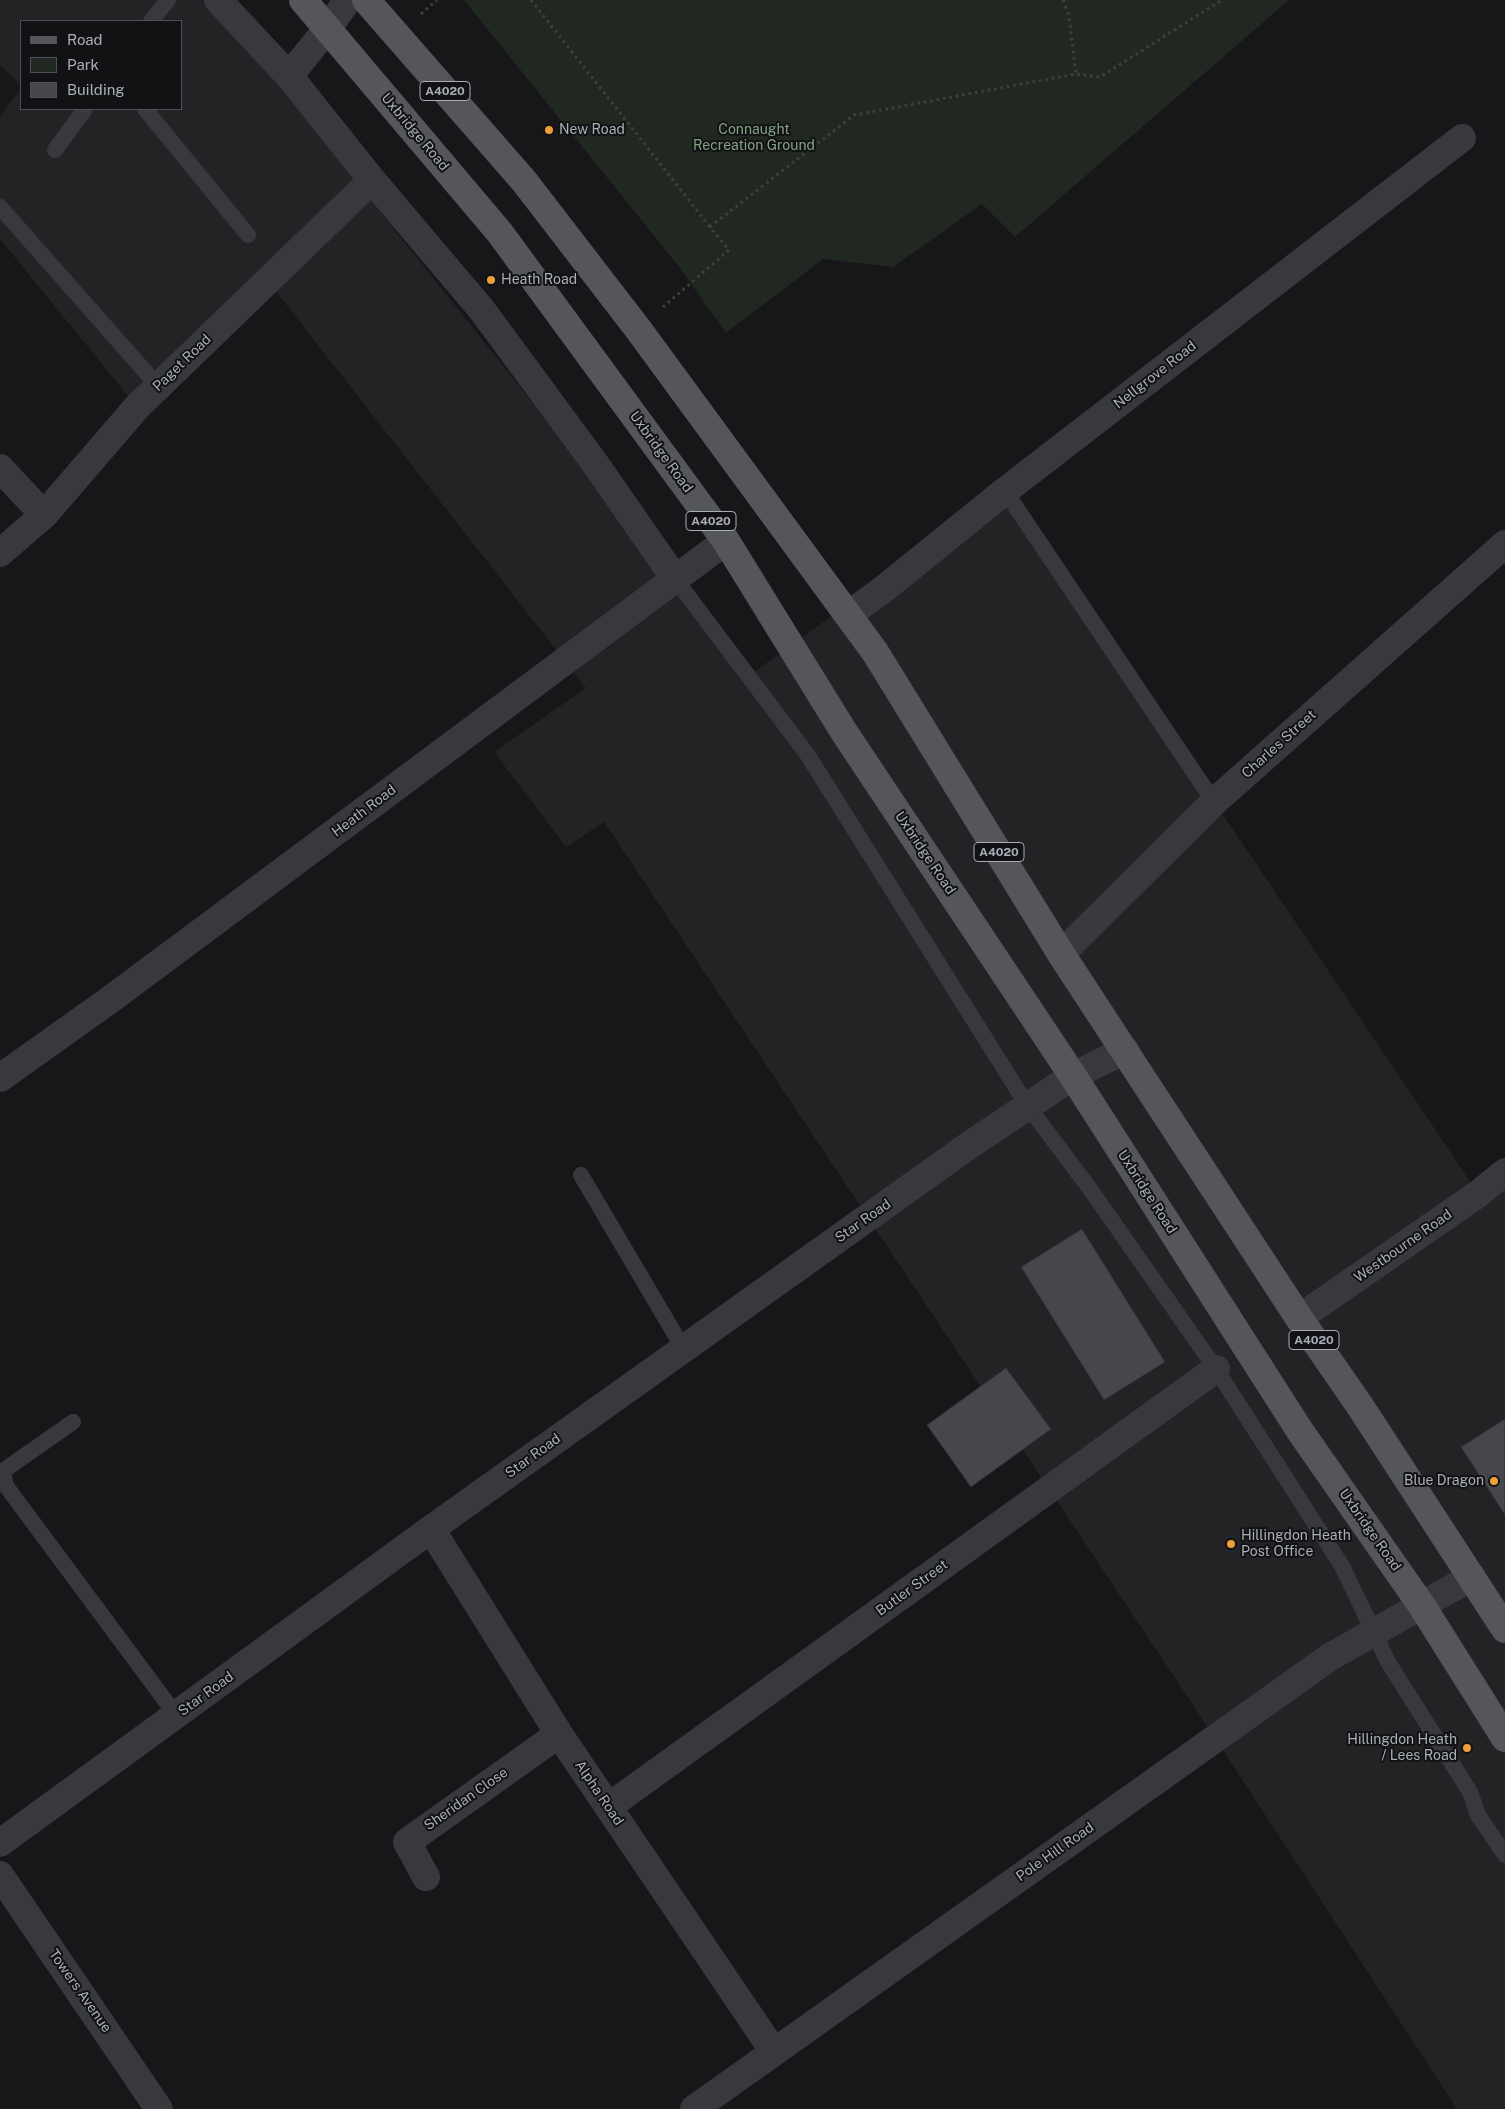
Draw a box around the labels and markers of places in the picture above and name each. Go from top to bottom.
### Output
place label: New Road [559,122,625,138]
marker: New Road [543,124,555,136]
place label: Heath Road [501,272,577,288]
marker: Heath Road [485,274,497,286]
place label: Blue Dragon [1404,1473,1484,1489]
marker: Blue Dragon [1488,1475,1500,1487]
place label: Hillingdon Heath Post Office [1241,1528,1351,1560]
marker: Hillingdon Heath Post Office [1225,1538,1237,1550]
place label: Hillingdon Heath / Lees Road [1347,1732,1457,1764]
marker: Hillingdon Heath / Lees Road [1461,1742,1473,1754]

